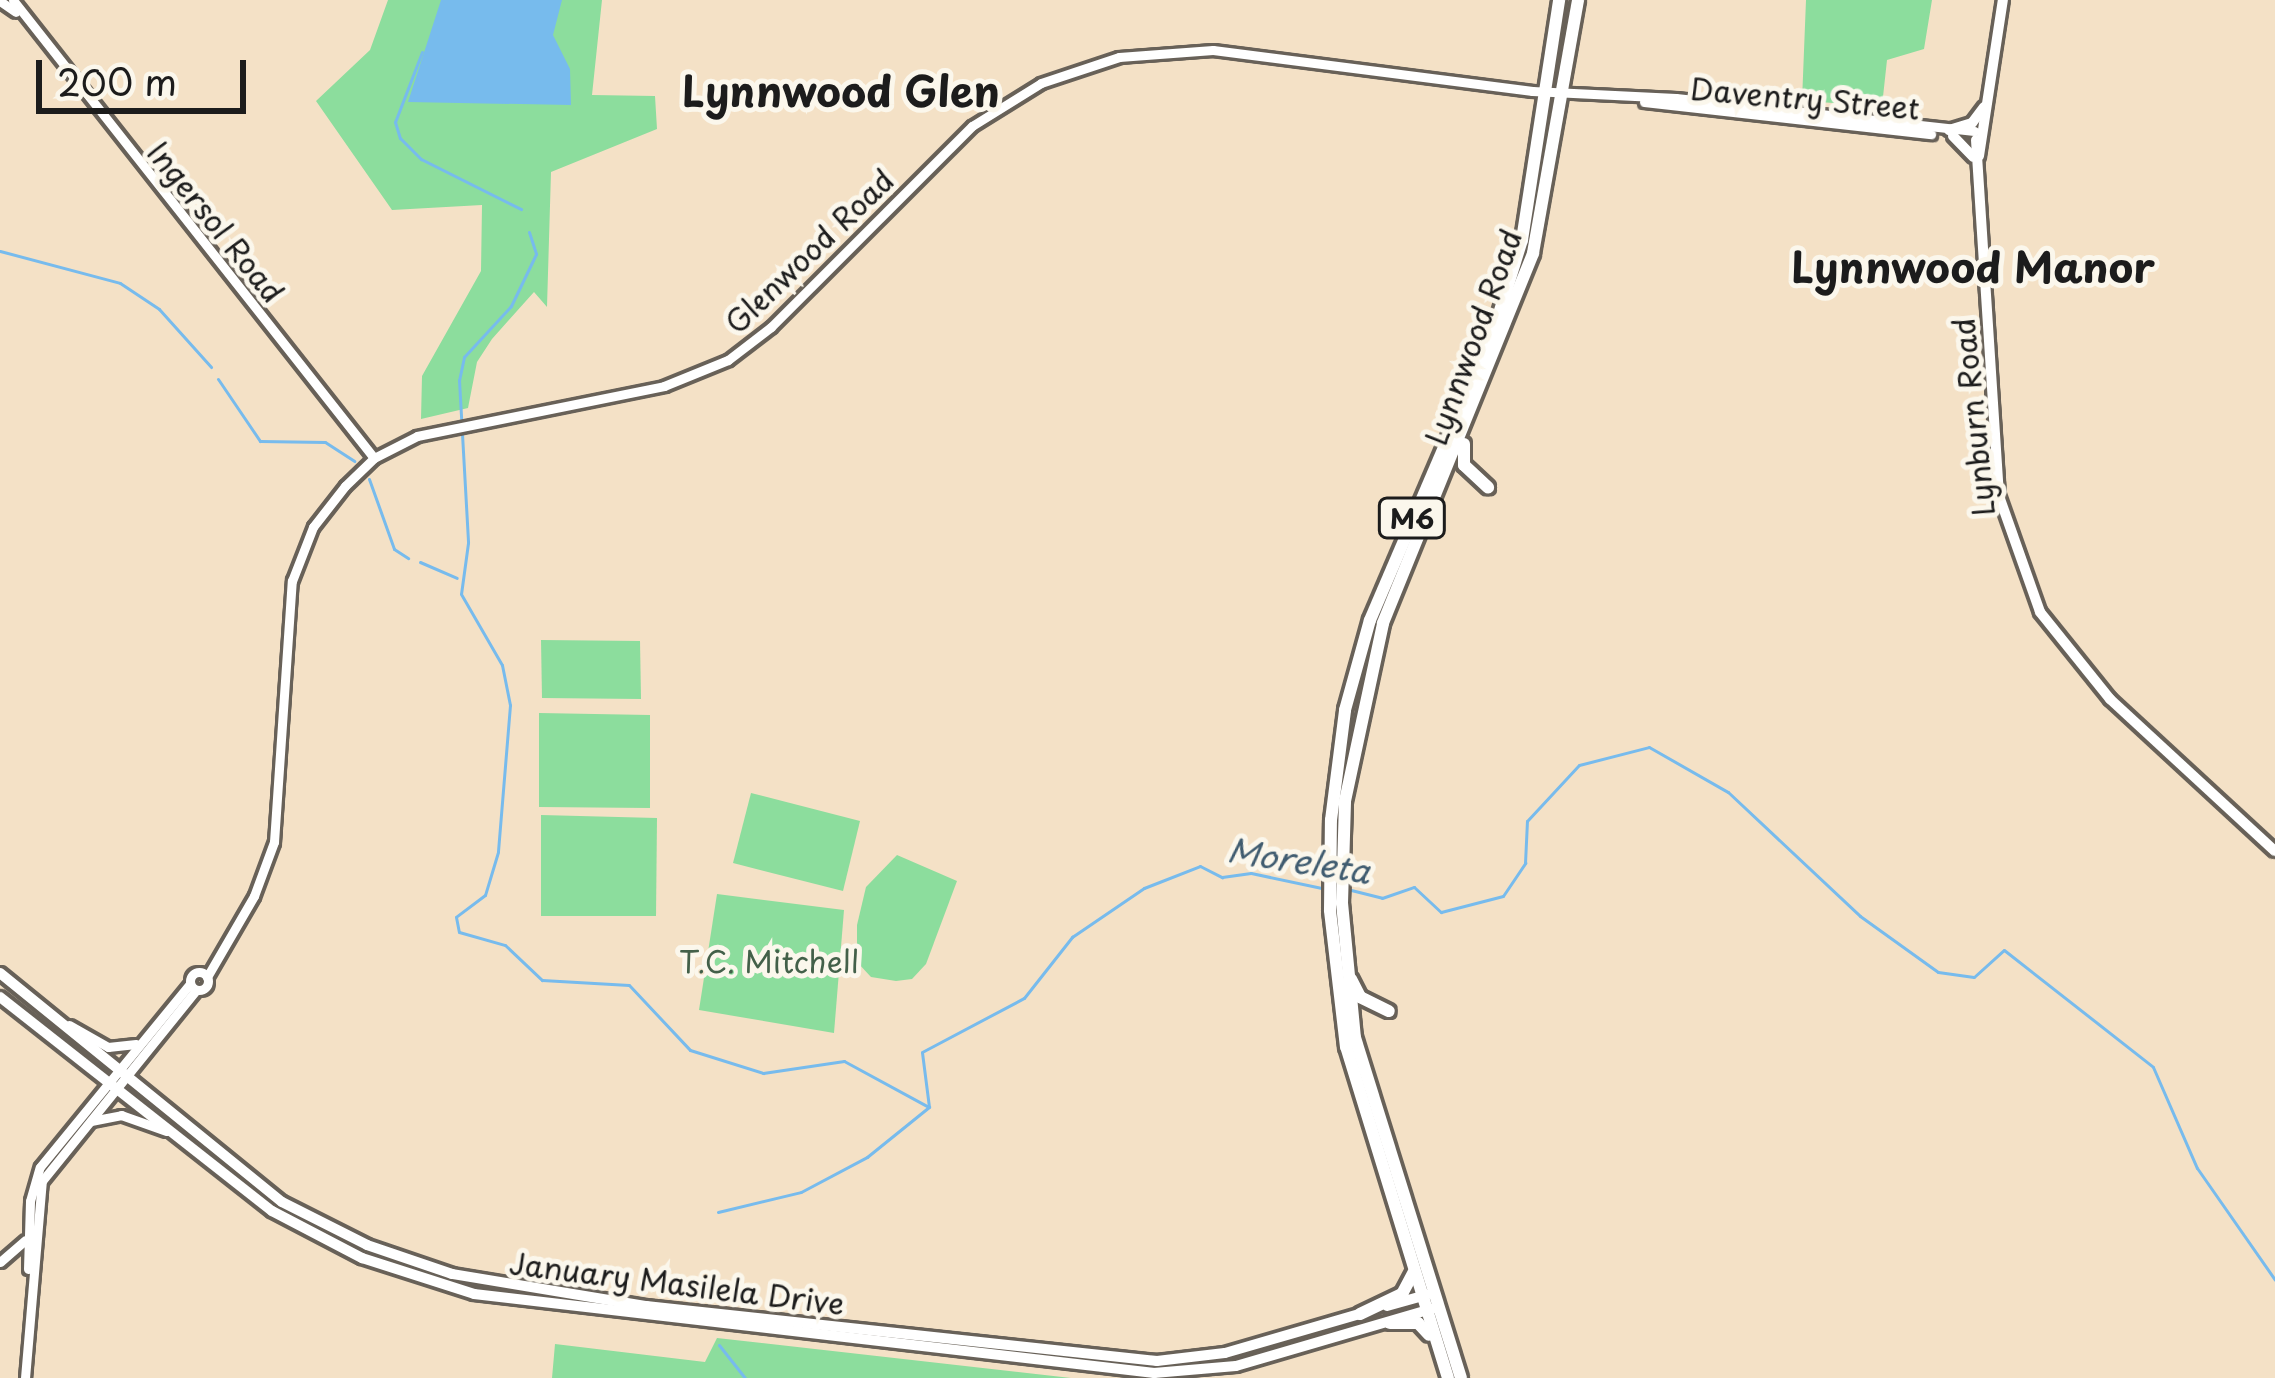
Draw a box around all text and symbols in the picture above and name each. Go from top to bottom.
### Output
scale bar [42,36,252,110]
text: 200 m [57,54,177,108]
district label: Lynnwood Glen [681,65,1001,115]
street label: Daventry Street [1687,70,1923,126]
street label: Ingersol Road [141,135,291,309]
street label: Glenwood Road [717,161,901,341]
street label: Lynnwood Road [1417,224,1529,450]
district label: Lynnwood Manor [1791,241,2155,291]
street label: Lynburn Road [1945,316,2001,518]
road number: M6 [1376,497,1448,539]
water label: Moreleta [1225,829,1373,891]
park label: T.C. Mitchell [679,943,859,979]
street label: January Masilela Drive [508,1245,846,1321]

